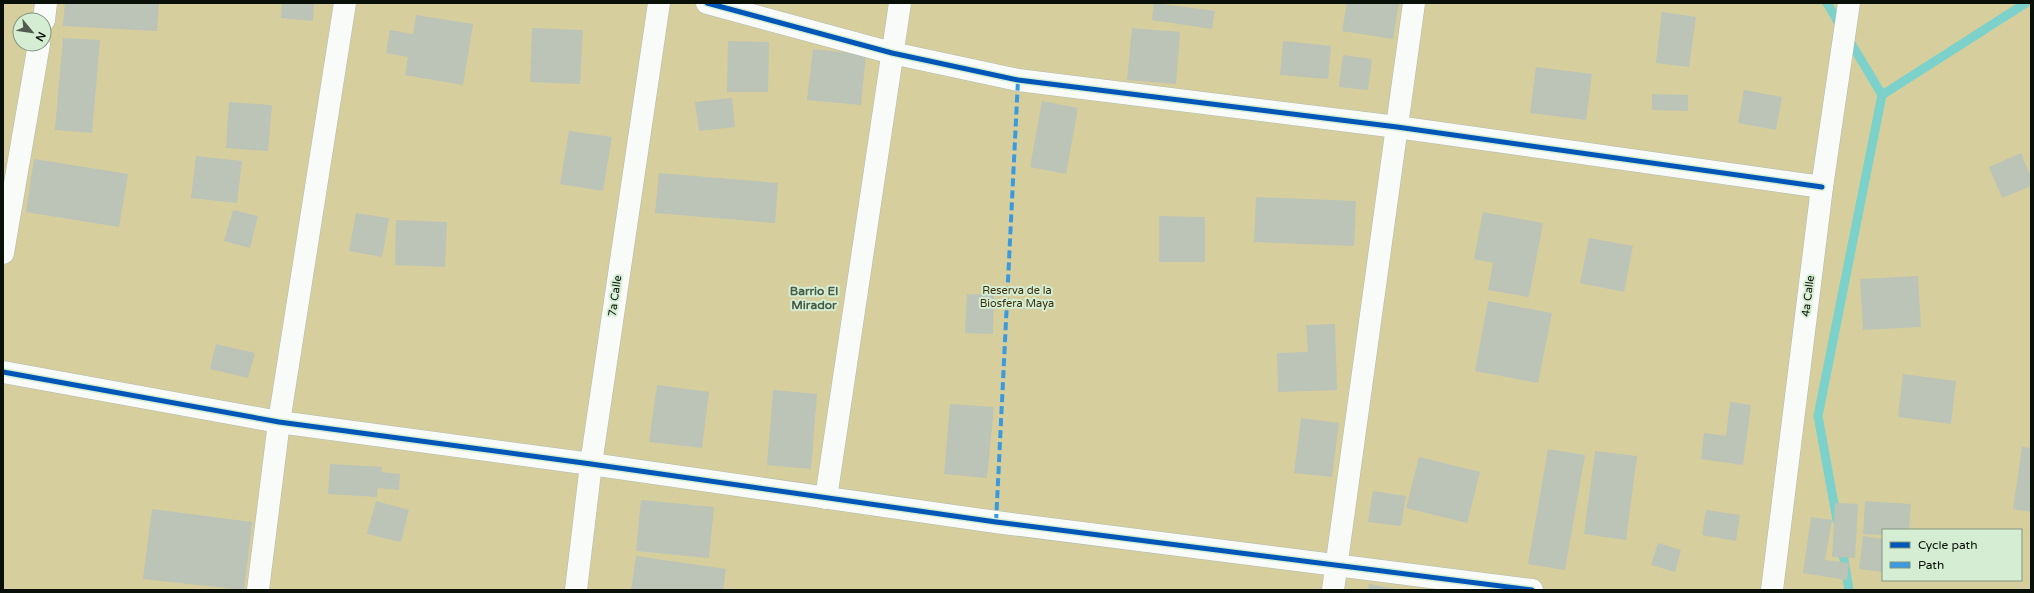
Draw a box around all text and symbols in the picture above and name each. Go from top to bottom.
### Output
north arrow [12,12,52,52]
text: N [32,30,48,44]
street label: 7a Calle [606,275,624,317]
street label: 4a Calle [1799,275,1817,317]
district label: Barrio El Mirador [790,284,838,312]
park label: Reserva de la Biosfera Maya [980,284,1054,310]
legend [1882,529,2022,581]
text: Cycle path [1918,538,1977,552]
text: Path [1918,558,1944,572]

